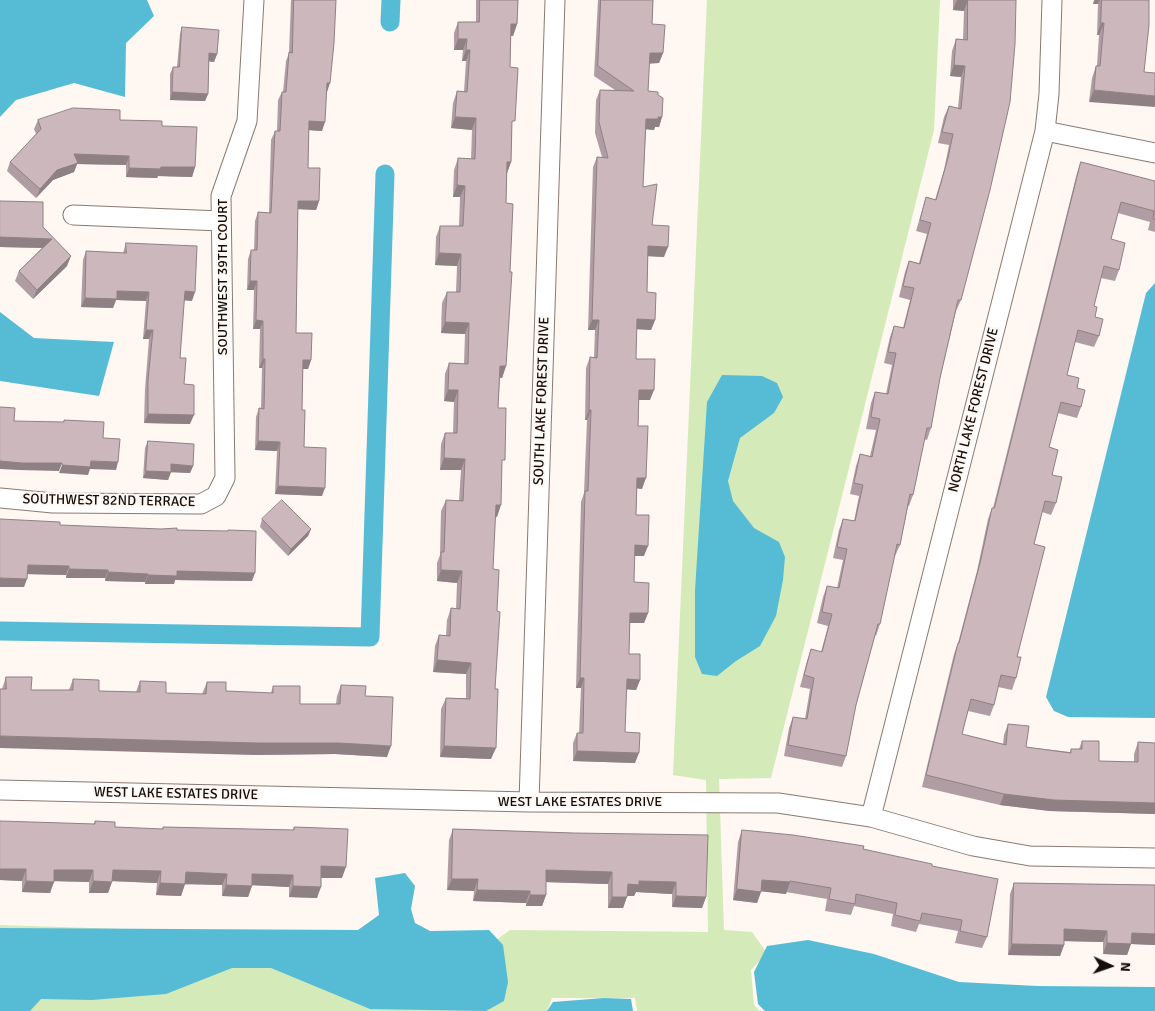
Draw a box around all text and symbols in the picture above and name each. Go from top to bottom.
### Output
street label: SOUTHWEST 39TH COURT [215,199,231,355]
street label: SOUTH LAKE FOREST DRIVE [531,316,553,486]
street label: NORTH LAKE FOREST DRIVE [945,326,1003,494]
street label: SOUTHWEST 82ND TERRACE [22,491,196,511]
street label: WEST LAKE ESTATES DRIVE [94,784,258,804]
street label: WEST LAKE ESTATES DRIVE [498,794,662,810]
north arrow [1085,941,1135,991]
text: N [1117,961,1134,972]

